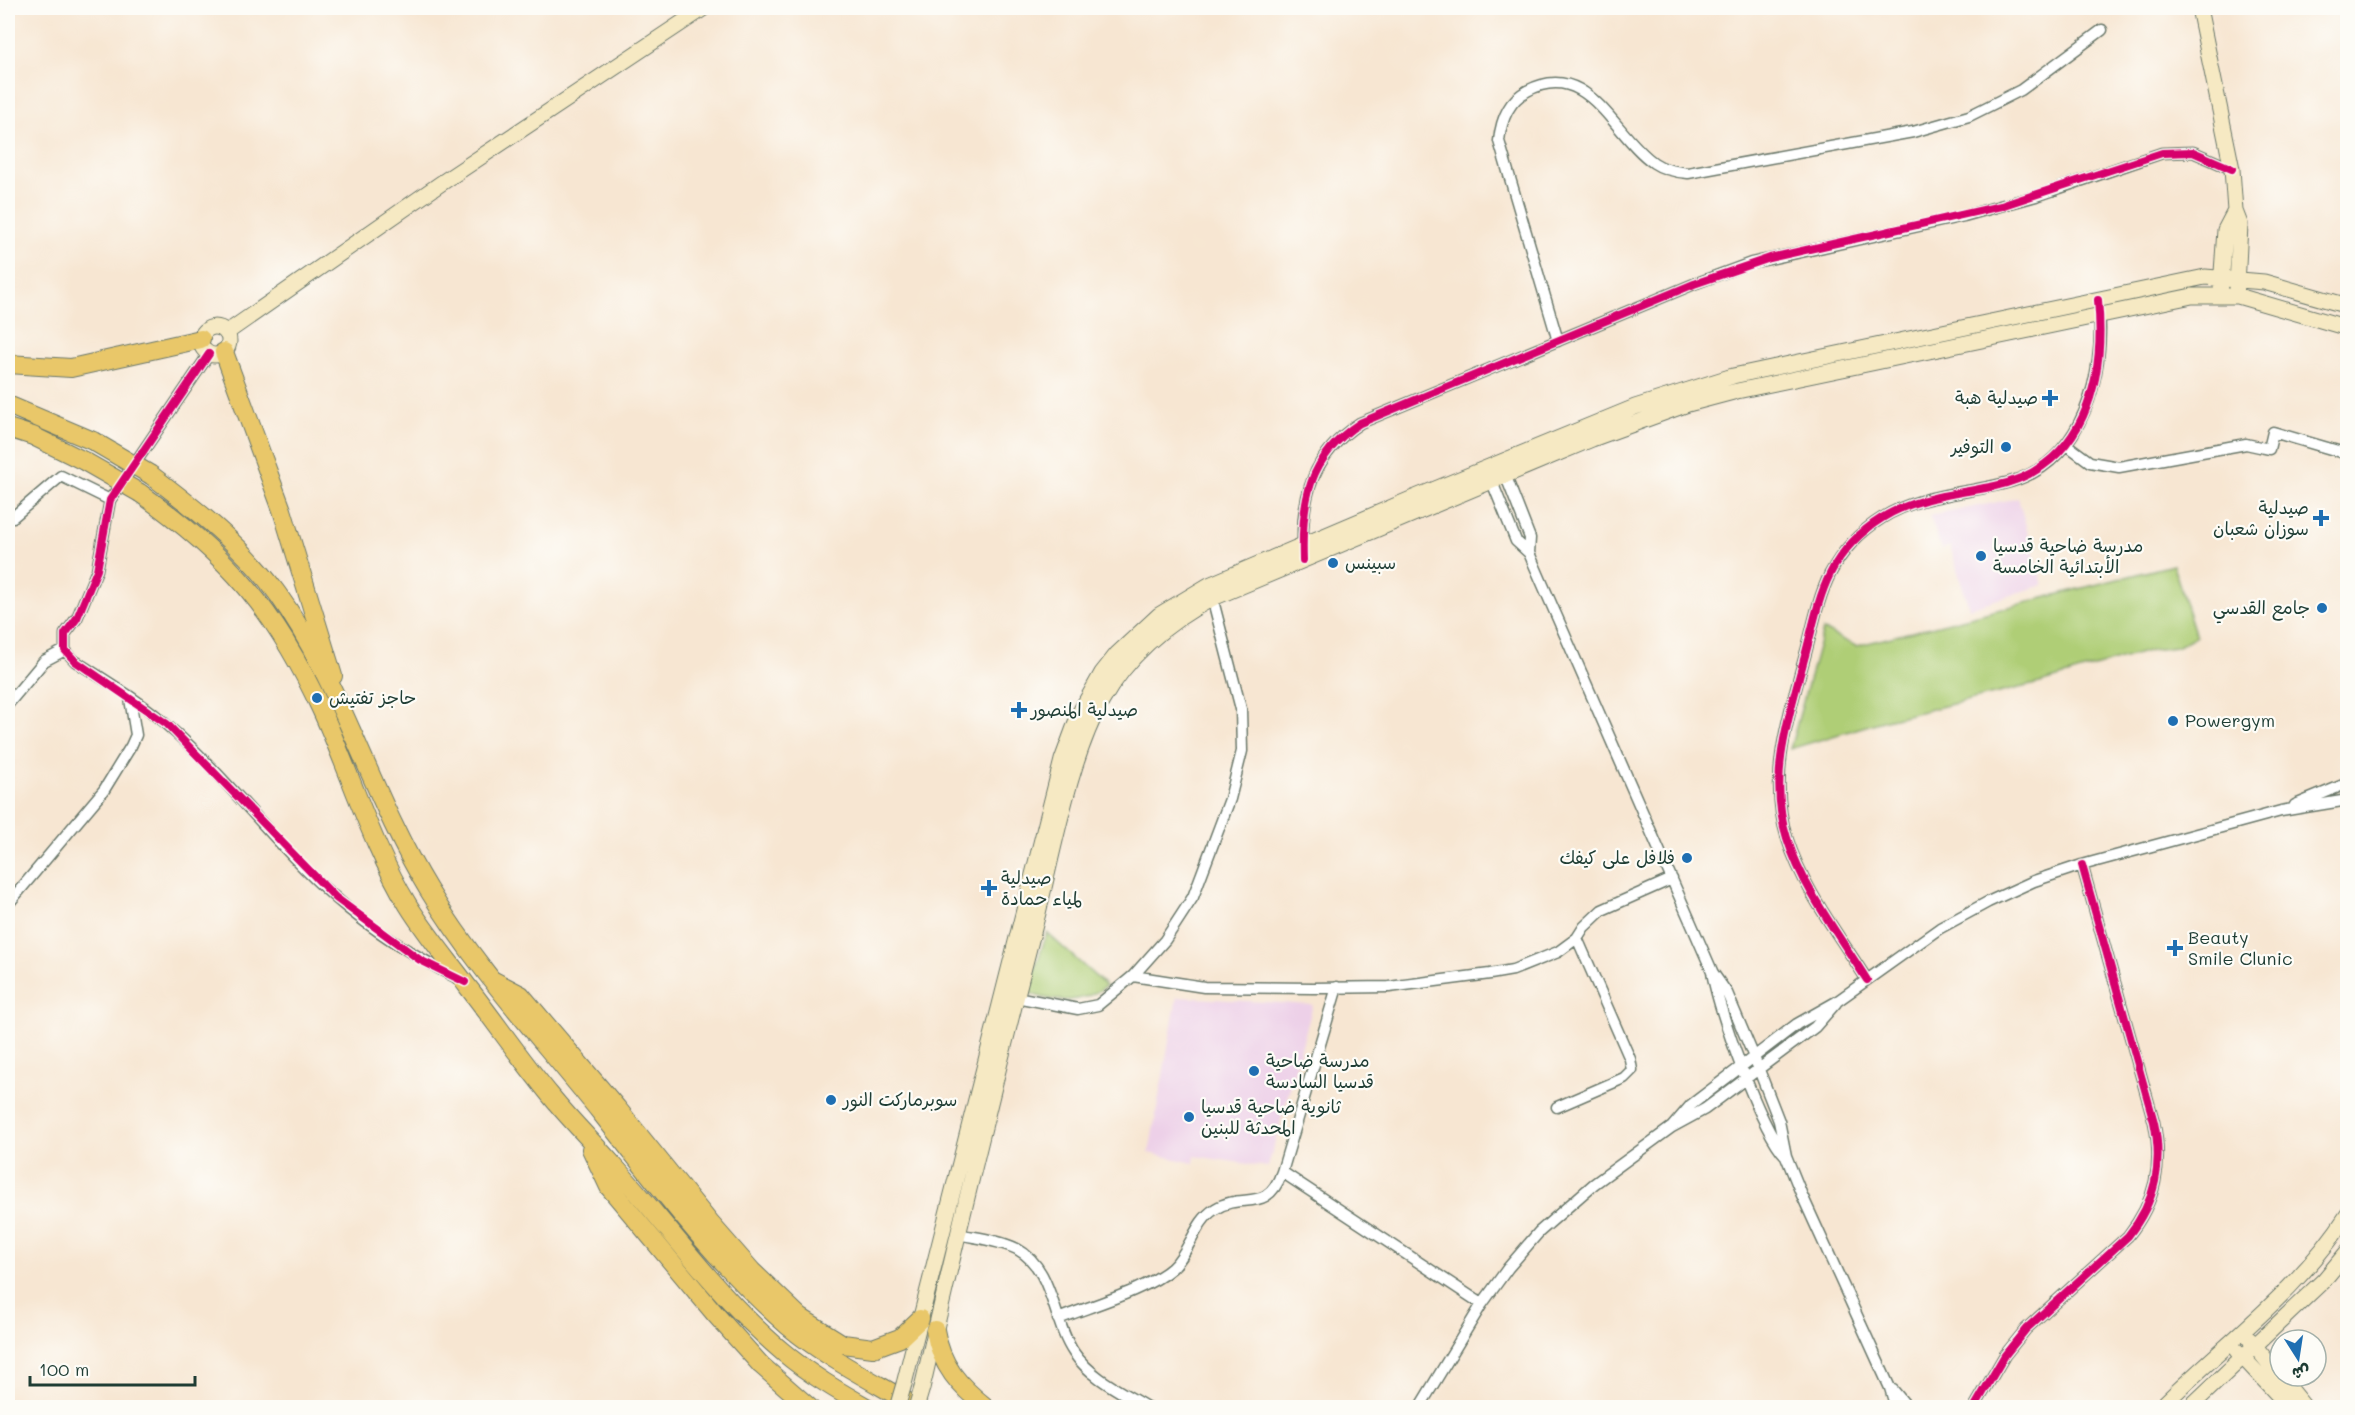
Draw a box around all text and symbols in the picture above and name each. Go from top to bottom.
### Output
place label: صيدلية هبة [1955,385,2038,409]
marker: صيدلية هبة [2043,391,2057,405]
place label: التوفير [1949,434,1994,458]
marker: التوفير [1999,440,2013,454]
place label: صيدلية سوزان شعبان [2213,495,2309,540]
marker: صيدلية سوزان شعبان [2314,511,2328,525]
place label: مدرسة ضاحية قدسيا الأبتدائية الخامسة [1993,533,2143,578]
marker: مدرسة ضاحية قدسيا الأبتدائية الخامسة [1974,549,1988,563]
place label: سبينس [1345,550,1396,574]
marker: سبينس [1326,556,1340,570]
place label: جامع القدسي [2213,595,2310,624]
marker: جامع القدسي [2315,601,2329,615]
place label: حاجز تفتيش [329,685,416,709]
marker: حاجز تفتيش [310,691,324,705]
place label: صيدلية المنصور [1029,697,1138,721]
marker: صيدلية المنصور [1012,703,1026,717]
place label: Powergym [2185,708,2275,732]
marker: Powergym [2166,714,2180,728]
place label: فلافل على كيفك [1559,845,1675,869]
marker: فلافل على كيفك [1680,851,1694,865]
place label: صيدلية لمياء حمادة [1001,865,1082,910]
marker: صيدلية لمياء حمادة [982,881,996,895]
place label: Beauty Smile Clunic [2188,925,2293,970]
marker: Beauty Smile Clunic [2166,939,2184,957]
place label: مدرسة ضاحية قدسيا السادسة [1266,1048,1374,1093]
marker: مدرسة ضاحية قدسيا السادسة [1247,1064,1261,1078]
place label: سوبرماركت النور [841,1087,957,1112]
marker: سوبرماركت النور [824,1093,838,1107]
place label: ثانوية ضاحية قدسيا المحدثة للبنين [1201,1094,1341,1139]
marker: ثانوية ضاحية قدسيا المحدثة للبنين [1182,1110,1196,1124]
north arrow [2268,1328,2328,1388]
scale bar [30,1349,195,1387]
text: 100 m [39,1357,89,1381]
text: ش [2290,1361,2312,1385]

